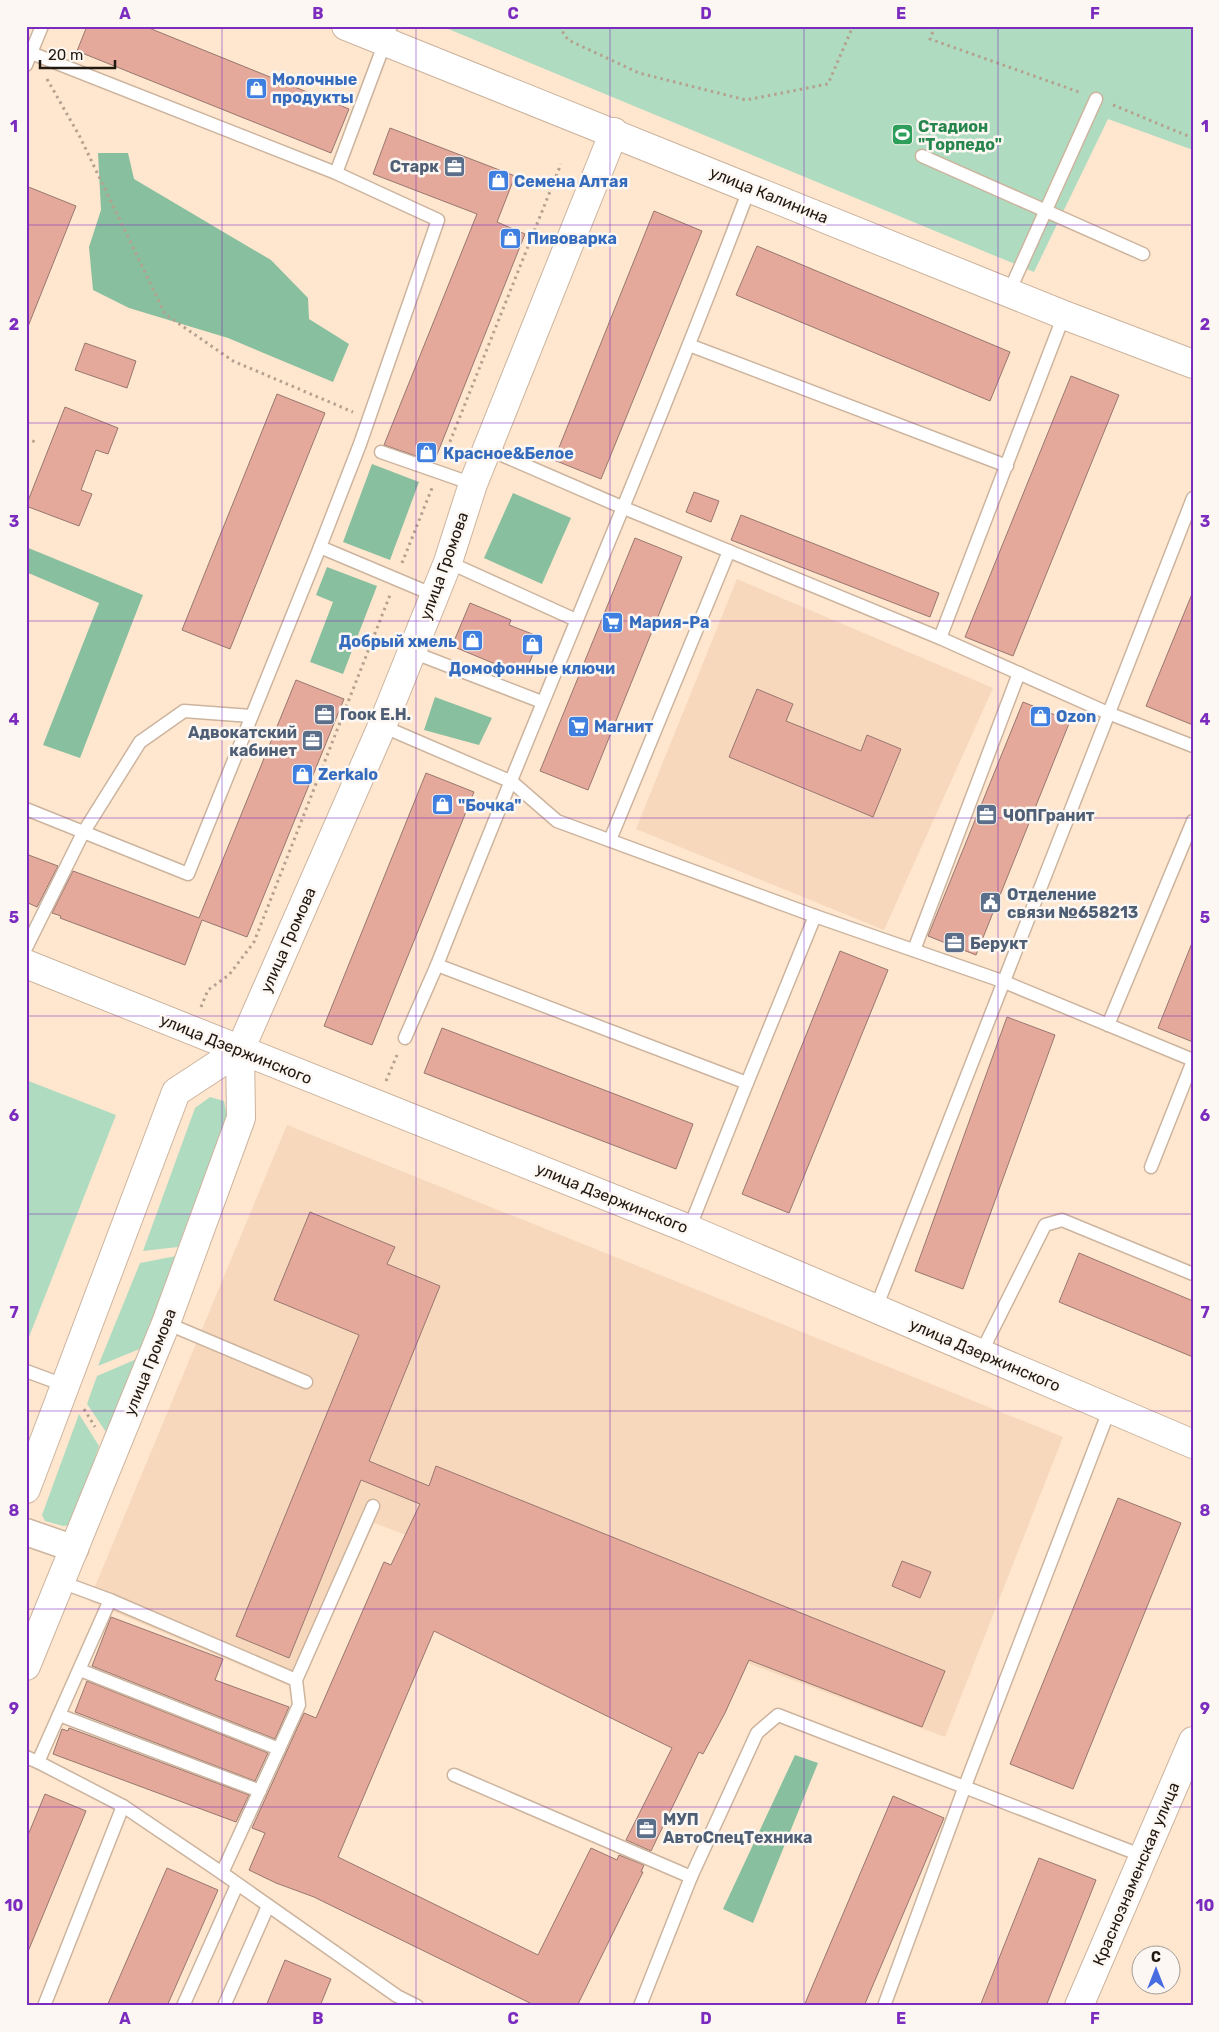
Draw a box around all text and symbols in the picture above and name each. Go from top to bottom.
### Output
text: A [119,4,131,23]
text: B [312,4,324,23]
text: C [507,4,519,23]
text: D [700,4,712,23]
text: E [896,4,906,23]
text: F [1090,4,1100,23]
scale bar [40,38,115,70]
text: 20 m [48,46,83,64]
place label: Молочные продукты [272,70,357,107]
shop icon: Молочные продукты [244,76,268,100]
text: 1 [10,117,18,136]
place label: Стадион "Торпедо" [918,117,1002,154]
text: 1 [1201,117,1209,136]
sports icon: Стадион "Торпедо" [890,123,914,147]
office icon: Старк [443,154,467,178]
place label: Старк [390,157,439,176]
street label: улица Калинина [707,163,831,227]
shop icon: Семена Алтая [486,169,510,193]
place label: Семена Алтая [514,172,628,191]
shop icon: Пивоварка [499,226,523,250]
place label: Пивоварка [527,229,617,248]
text: 2 [9,315,19,334]
text: 2 [1200,315,1210,334]
shop icon: Красное&Белое [415,441,439,465]
place label: Красное&Белое [443,444,574,463]
street label: улица Громова [416,509,472,623]
text: 3 [9,512,19,531]
text: 3 [1200,512,1210,531]
supermarket icon: Мария-Ра [601,610,625,634]
place label: Мария-Ра [629,613,710,632]
shop icon: Добрый хмель [461,629,485,653]
place label: Добрый хмель [339,632,457,651]
shop icon: Домофонные ключи [520,632,544,656]
place label: Домофонные ключи [449,659,615,678]
office icon: Гоок Е.Н. [312,702,336,726]
shop icon: Ozon [1028,704,1052,728]
place label: Гоок Е.Н. [340,705,411,724]
place label: Ozon [1056,707,1096,726]
text: 4 [9,710,20,729]
text: 4 [1200,710,1211,729]
supermarket icon: Магнит [566,714,590,738]
place label: Магнит [594,717,653,736]
place label: Адвокатский кабинет [188,723,297,760]
office icon: Адвокатский кабинет [301,729,325,753]
shop icon: Zerkalo [290,762,314,786]
place label: Zerkalo [318,765,378,784]
shop icon: "Бочка" [430,793,454,817]
place label: "Бочка" [458,796,522,815]
office icon: ЧОПГранит [975,803,999,827]
place label: ЧОПГранит [1003,806,1095,825]
street label: улица Громова [256,884,320,996]
place label: Отделение связи №658213 [1007,885,1138,922]
public building icon: Отделение связи №658213 [979,891,1003,915]
text: 5 [9,908,19,927]
text: 5 [1200,908,1210,927]
office icon: Берукт [942,931,966,955]
place label: Берукт [970,934,1028,953]
street label: улица Дзержинского [157,1010,315,1088]
text: 6 [9,1106,19,1125]
text: 6 [1200,1106,1210,1125]
street label: улица Дзержинского [533,1159,691,1237]
text: 7 [9,1303,19,1322]
text: 7 [1200,1303,1210,1322]
street label: улица Громова [120,1306,180,1418]
street label: улица Дзержинского [907,1315,1063,1395]
text: 8 [9,1501,20,1520]
text: 8 [1200,1501,1211,1520]
text: 9 [9,1699,19,1718]
text: 9 [1200,1699,1210,1718]
street label: Краснознаменская улица [1089,1779,1183,1969]
place label: МУП АвтоСпецТехника [663,1810,813,1847]
office icon: МУП АвтоСпецТехника [635,1816,659,1840]
text: 10 [5,1896,24,1915]
text: 10 [1196,1896,1215,1915]
north arrow [1132,1944,1182,1994]
text: С [1151,1949,1161,1966]
text: A [119,2009,131,2028]
text: B [312,2009,324,2028]
text: C [507,2009,519,2028]
text: D [700,2009,712,2028]
text: E [896,2009,906,2028]
text: F [1090,2009,1100,2028]

